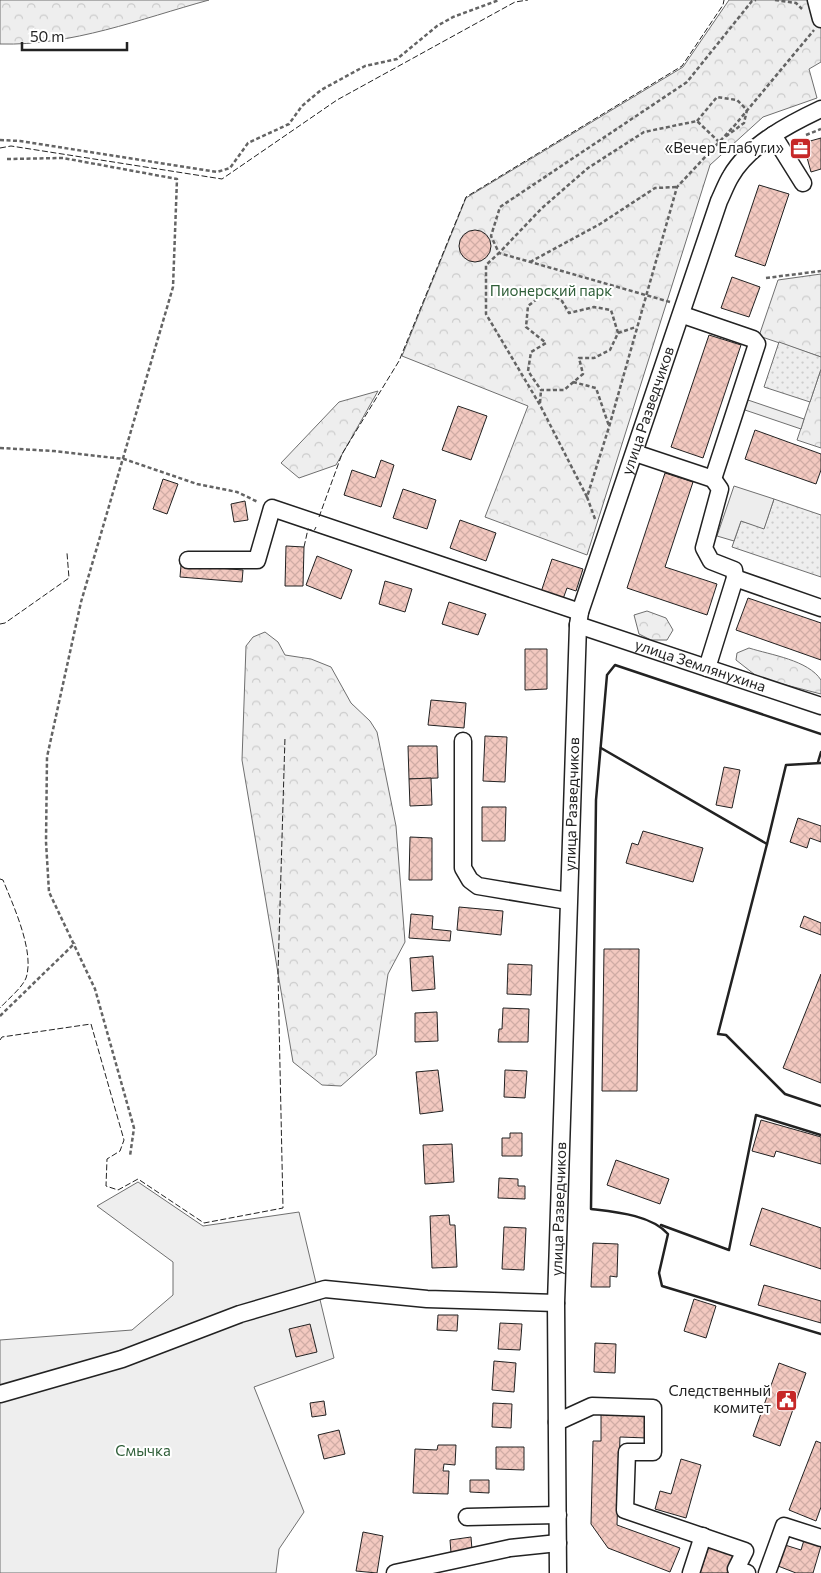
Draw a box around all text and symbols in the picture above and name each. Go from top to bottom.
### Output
scale bar [22,20,128,52]
text: 50 m [30,27,64,45]
office icon: «Вечер Елабуги» [788,136,812,160]
place label: «Вечер Елабуги» [665,138,784,156]
park label: Пионерский парк [490,281,612,299]
street label: улица Разведчиков [617,344,677,477]
street label: улица Землянухина [633,635,769,695]
street label: улица Разведчиков [560,737,582,872]
street label: улица Разведчиков [547,1142,569,1276]
place label: Следственный комитет [668,1381,771,1416]
public building icon: Следственный комитет [775,1388,799,1412]
park label: Смычка [115,1441,171,1459]

